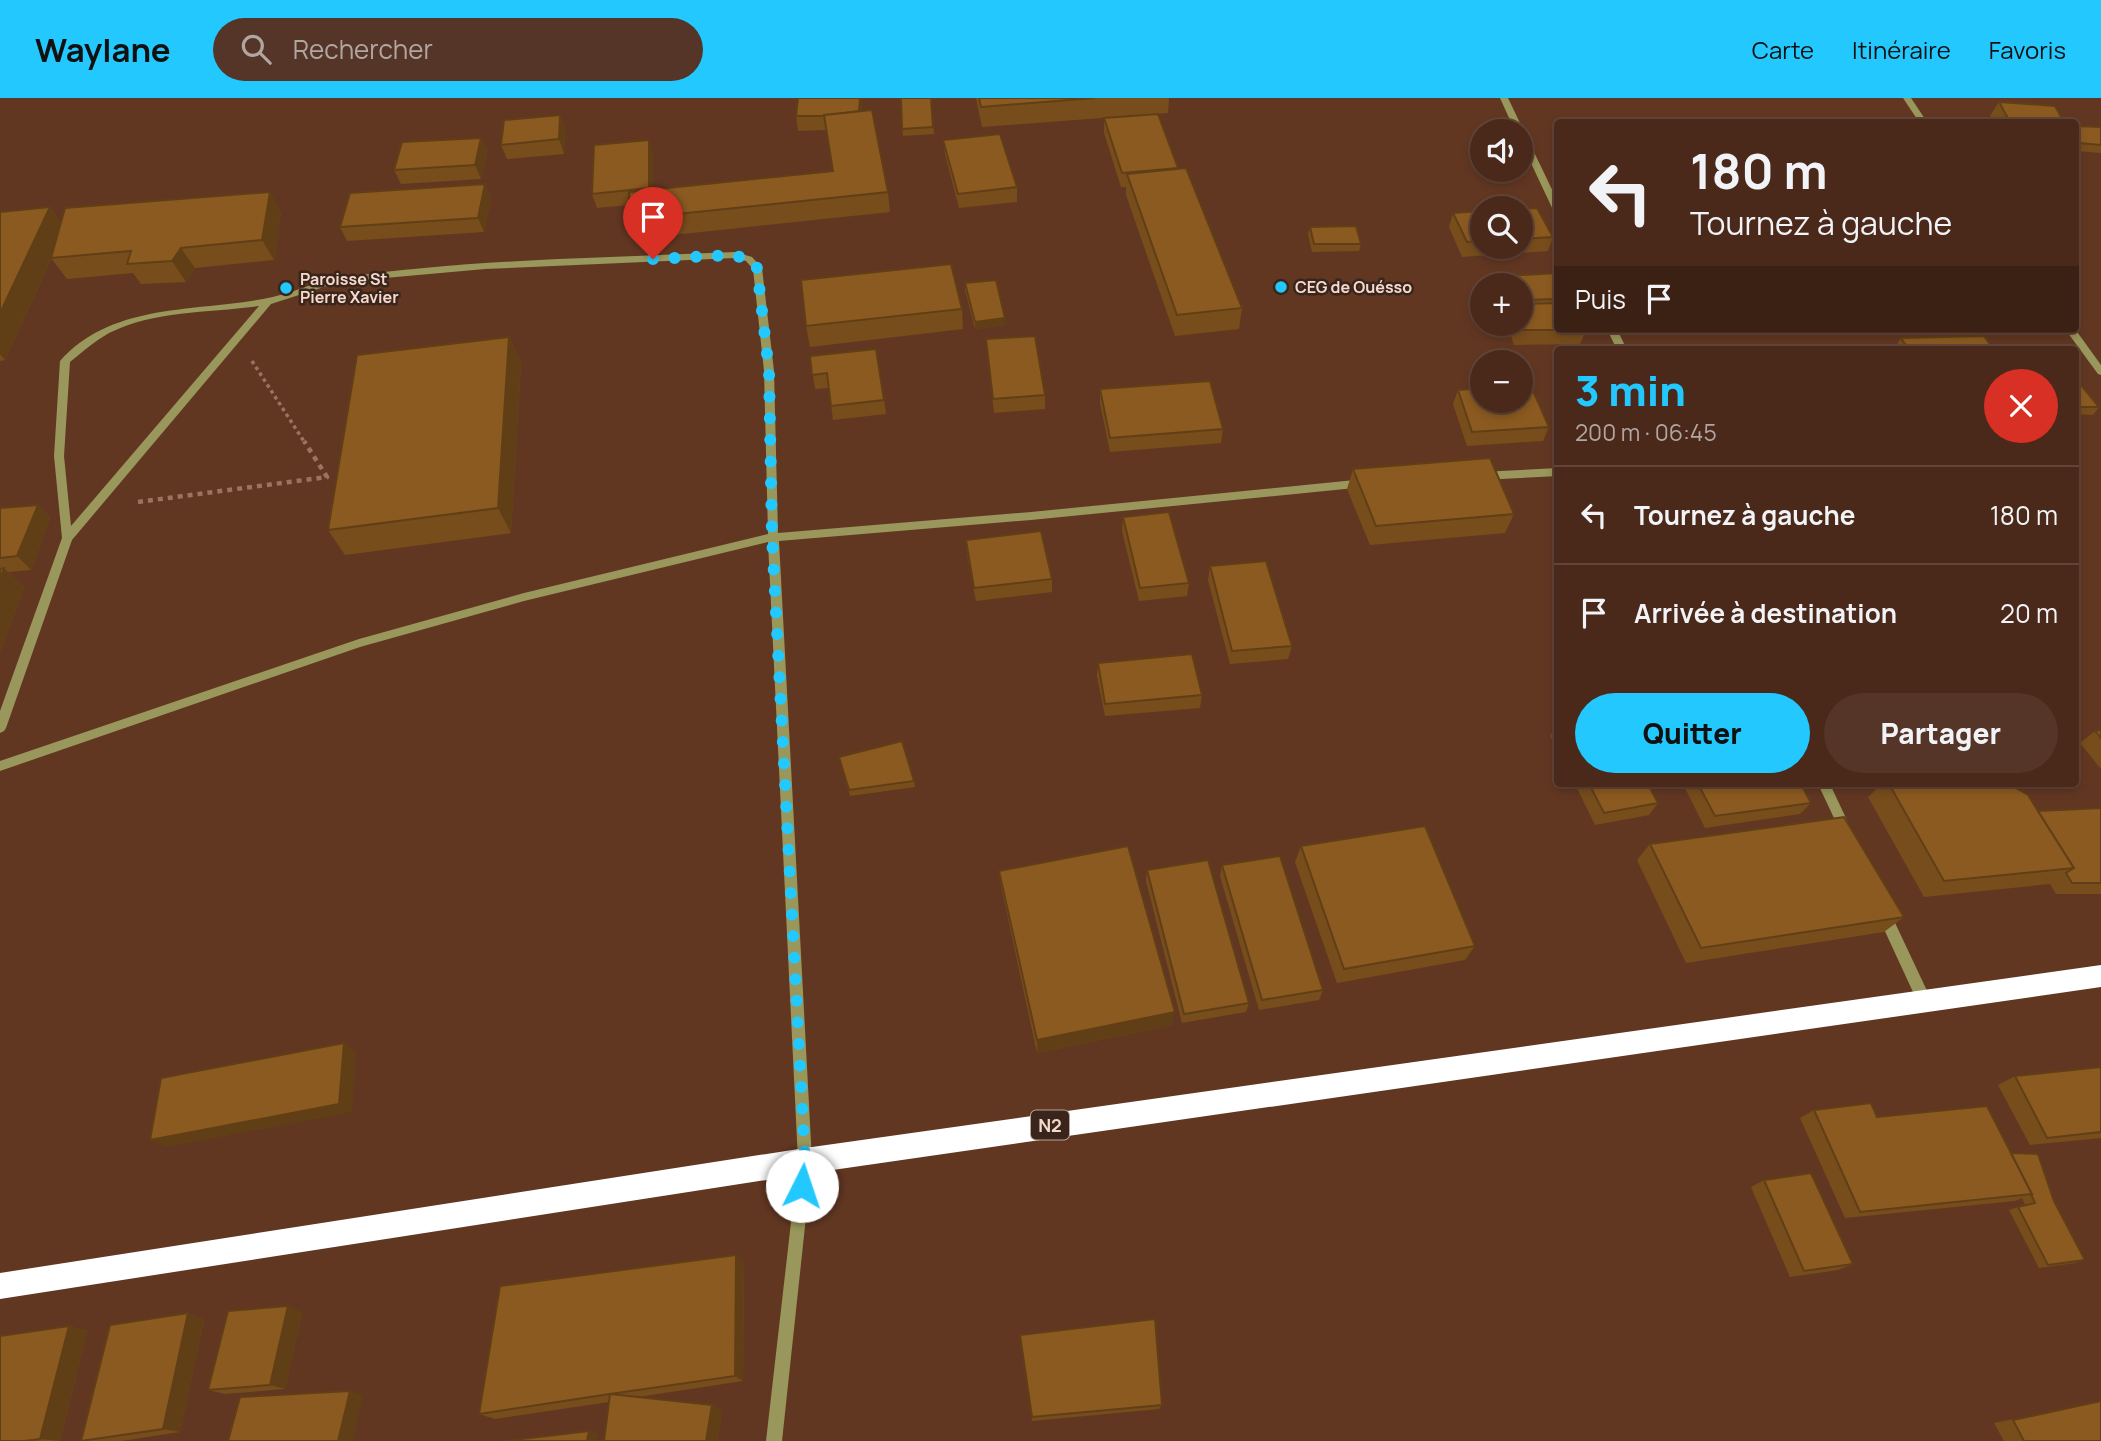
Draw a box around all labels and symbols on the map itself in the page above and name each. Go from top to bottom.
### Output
pin [623,187,683,259]
place label: Paroisse St Pierre Xavier [300,268,399,308]
place label: CEG de Ouésso [1295,276,1412,298]
marker: CEG de Ouésso [1273,279,1289,295]
marker: Paroisse St Pierre Xavier [278,280,294,296]
road number: N2 [1031,1110,1069,1140]
position arrow [765,1149,839,1223]

